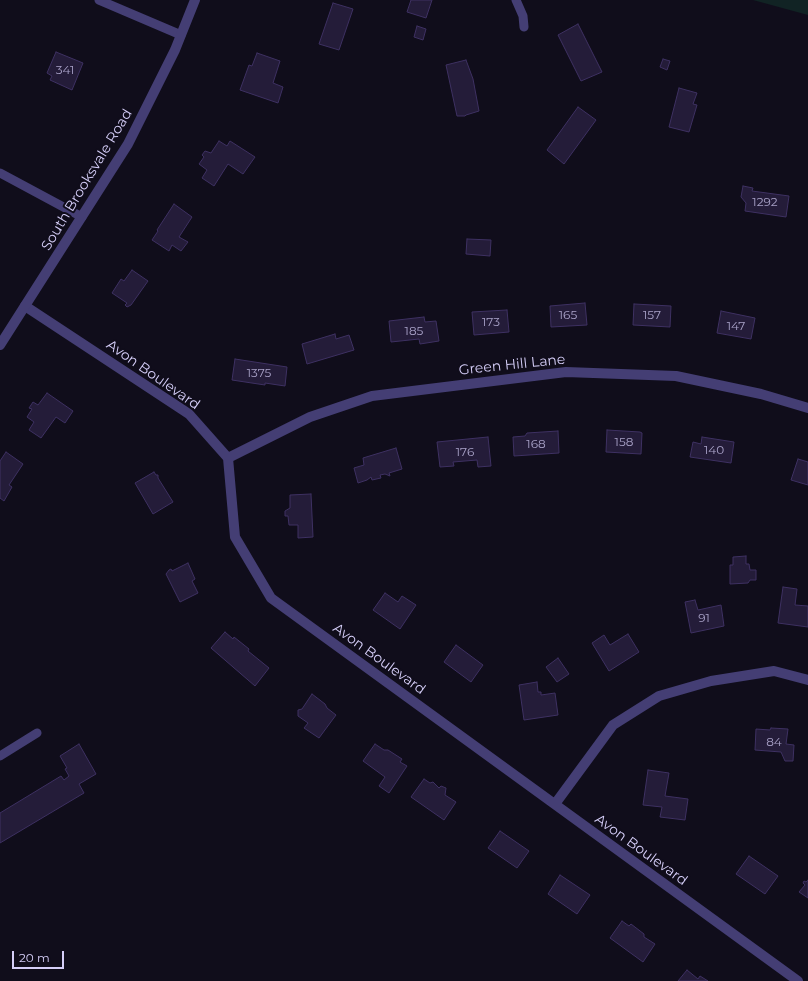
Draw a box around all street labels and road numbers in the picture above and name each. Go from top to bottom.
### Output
street label: South Brooksvale Road [38,106,136,254]
street label: Avon Boulevard [103,336,203,414]
street label: Green Hill Lane [458,351,566,379]
street label: Avon Boulevard [329,620,429,698]
street label: Avon Boulevard [591,811,691,889]

